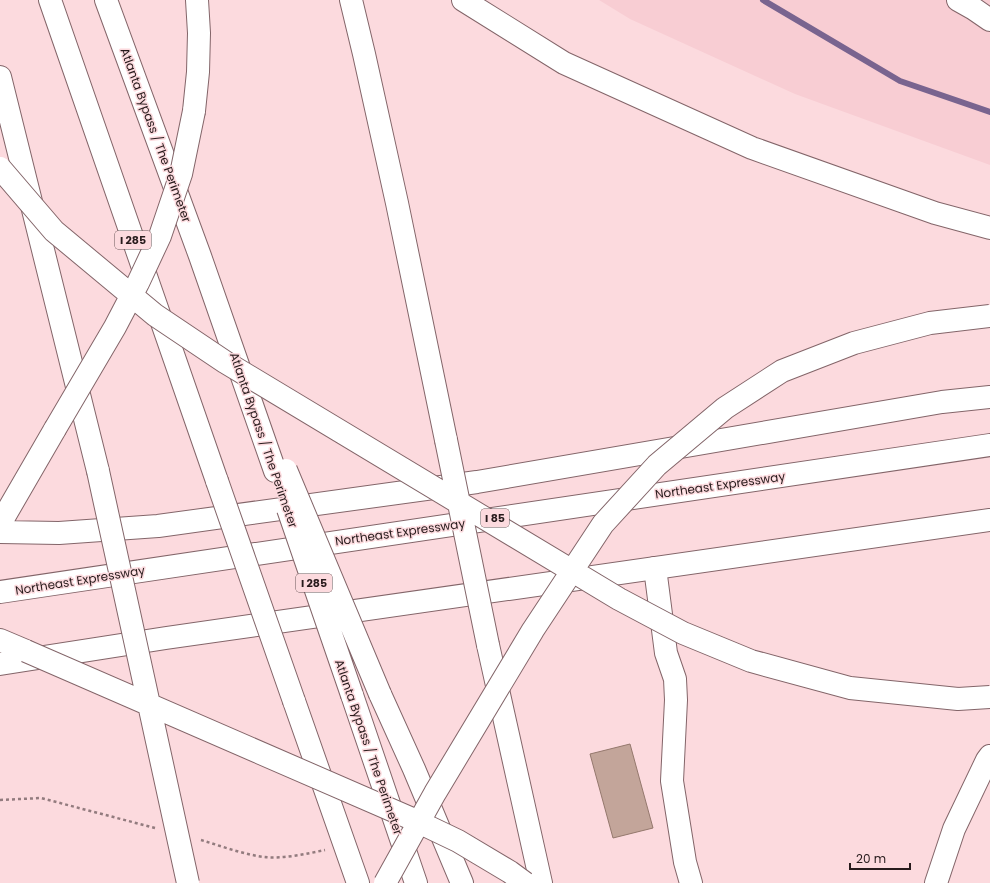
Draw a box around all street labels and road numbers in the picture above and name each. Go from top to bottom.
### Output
street label: Atlanta Bypass / The Perimeter [116,45,196,225]
road number: I 285 [115,231,151,249]
street label: Atlanta Bypass / The Perimeter [226,350,302,531]
street label: Northeast Expressway [654,467,786,503]
road number: I 85 [481,509,509,527]
street label: Northeast Expressway [334,514,466,550]
street label: Northeast Expressway [14,561,146,599]
road number: I 285 [296,574,332,592]
street label: Atlanta Bypass / The Perimeter [331,657,407,838]

